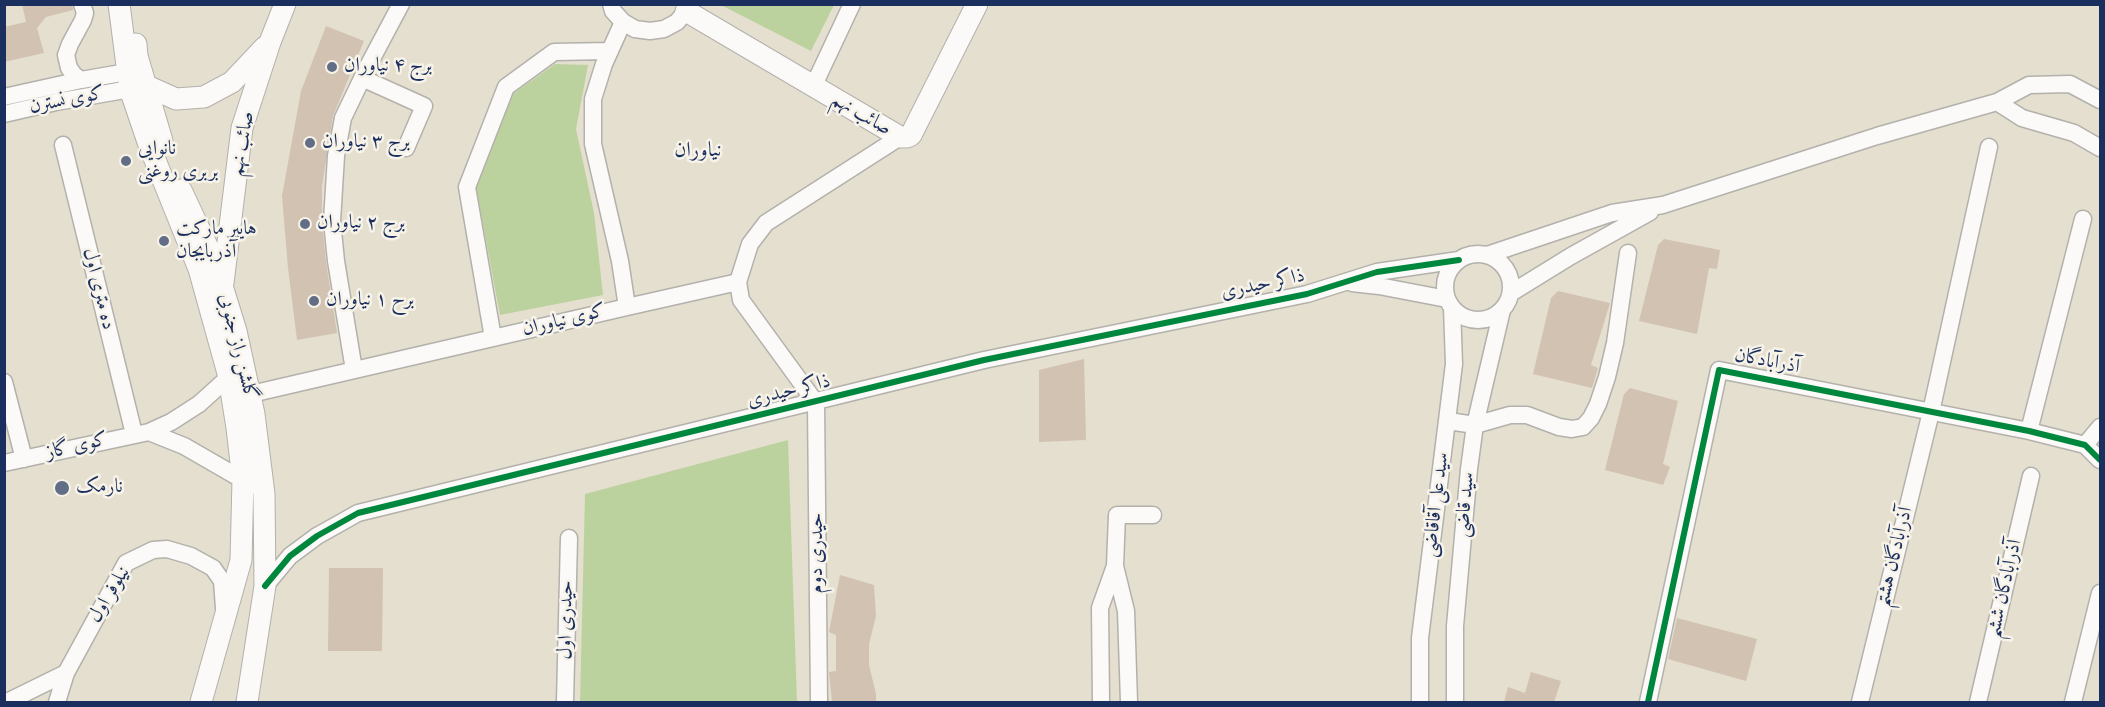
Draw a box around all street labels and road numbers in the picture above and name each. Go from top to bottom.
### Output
street label: کوی نسترن [27,82,107,120]
street label: صائب نهم [827,88,895,142]
street label: صائب نهم [226,110,260,178]
street label: ده متری اول [76,246,120,332]
street label: ذاکر حیدری [1219,264,1307,306]
street label: گلشن راز جنوبی [212,291,262,403]
street label: کوی نیاوران [520,300,608,342]
street label: آذرآبادگان [1732,344,1802,380]
street label: ذاکر حیدری [745,370,833,414]
street label: کوی گاز [44,428,110,466]
street label: سید علی آقاقاضی [1419,451,1455,559]
street label: سید قاضی [1451,471,1481,539]
street label: آذرآبادگان هشتم [1871,505,1919,609]
street label: حیدری دوم [806,513,830,593]
street label: آذرآبادگان ششم [1982,537,2028,641]
street label: نیلوفر اول [84,562,136,628]
street label: حیدری اول [554,580,580,660]

